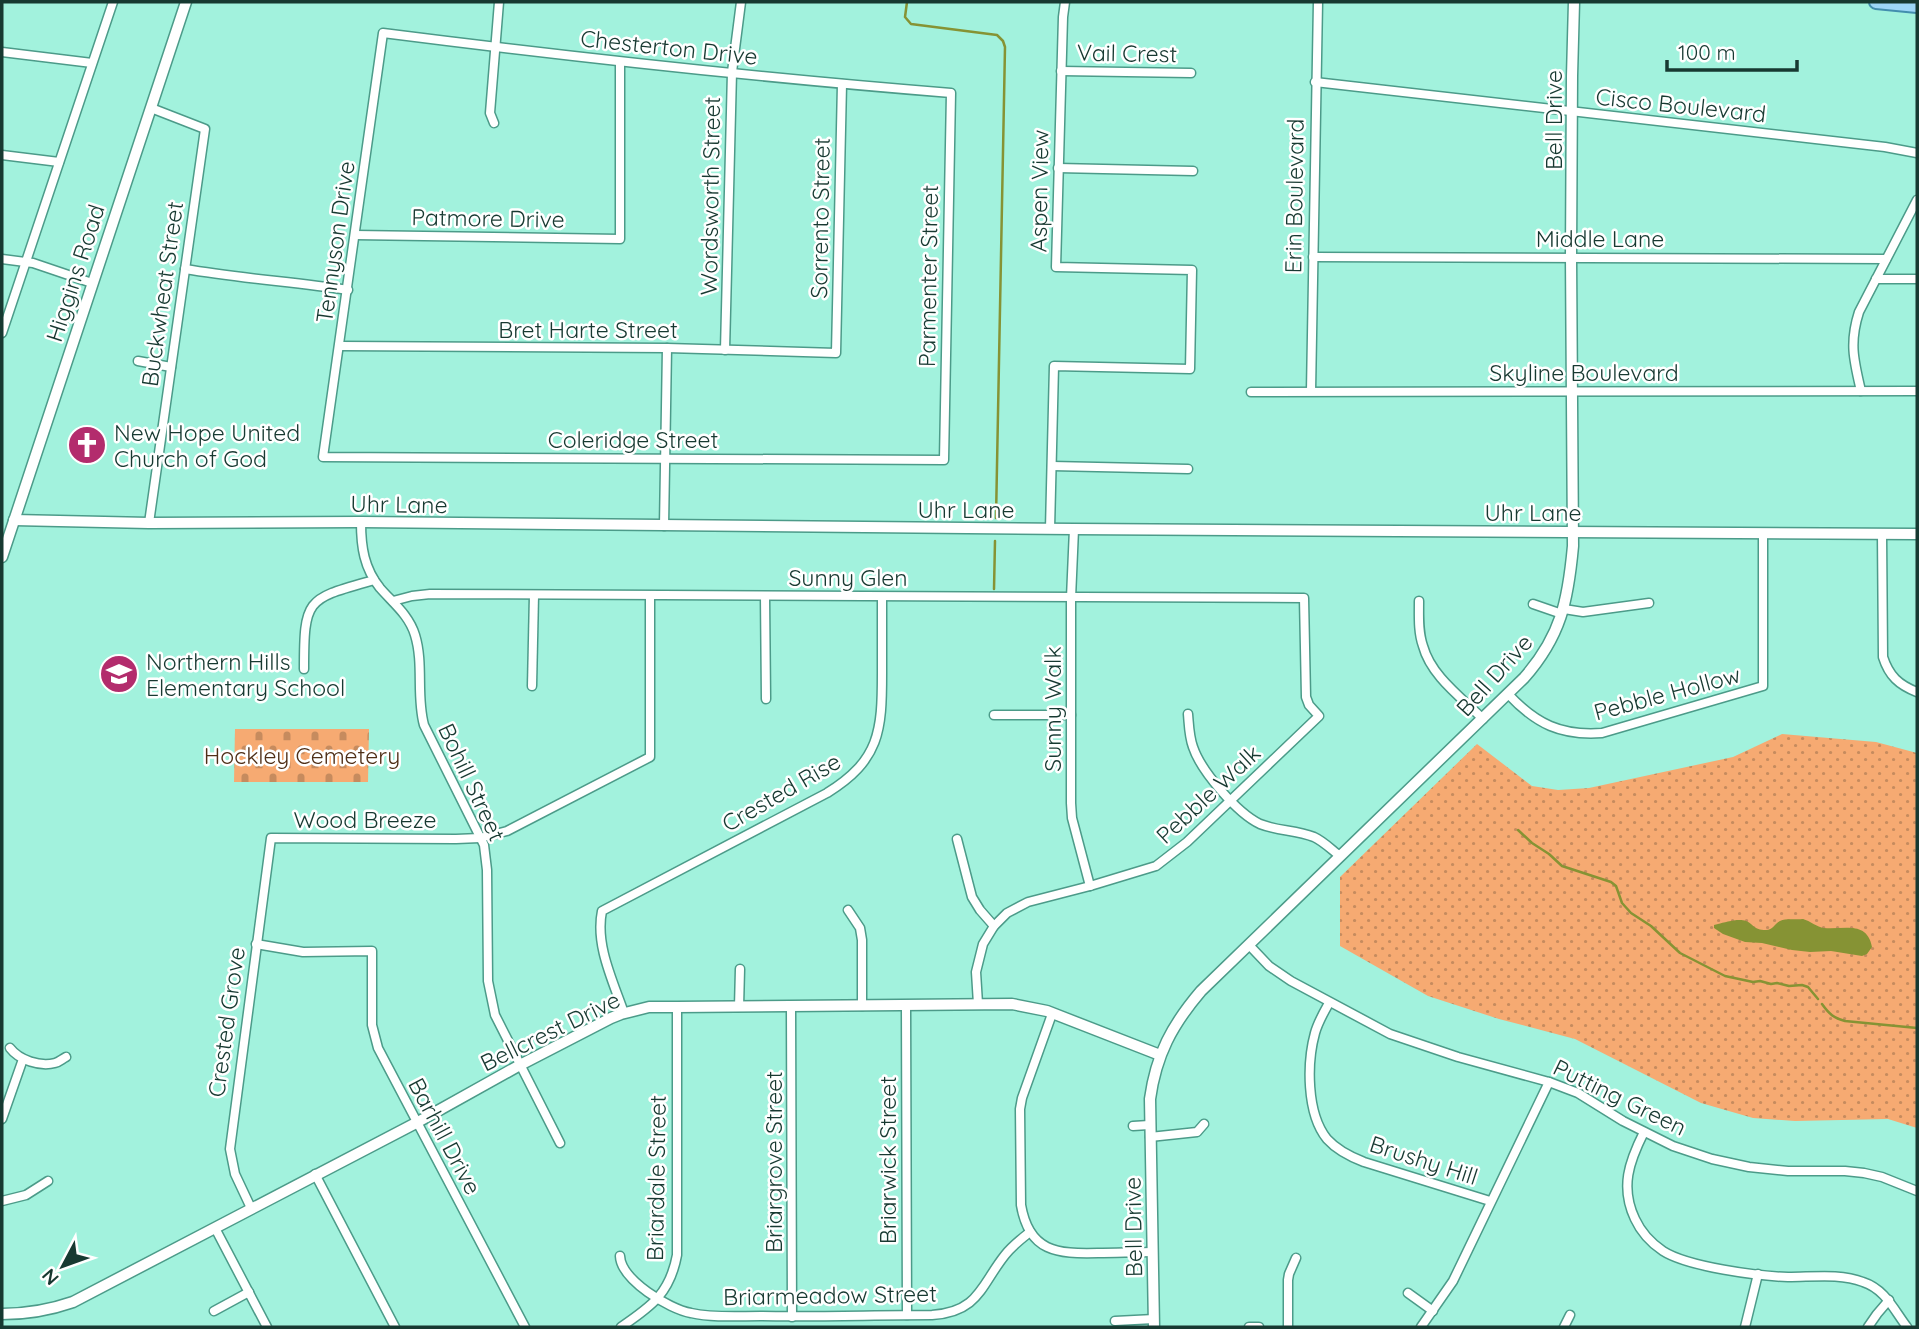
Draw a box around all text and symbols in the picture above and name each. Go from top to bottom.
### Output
street label: Chesterton Drive [579,23,759,71]
scale bar [1667,28,1797,72]
street label: Vail Crest [1077,38,1178,68]
text: 100 m [1678,39,1736,65]
street label: Bell Drive [1539,70,1568,170]
street label: Cisco Boulevard [1594,82,1768,128]
street label: Wordsworth Street [694,96,726,296]
street label: Erin Boulevard [1278,118,1310,274]
street label: Aspen View [1023,129,1055,253]
street label: Sorrento Street [804,137,836,299]
street label: Tennyson Drive [309,159,361,325]
street label: Parmenter Street [912,184,944,367]
street label: Buckwheat Street [135,199,189,388]
street label: Higgins Road [39,201,111,345]
street label: Patmore Drive [411,202,565,234]
street label: Middle Lane [1536,224,1664,253]
street label: Bret Harte Street [498,315,678,344]
street label: Skyline Boulevard [1489,358,1679,387]
place label: New Hope United Church of God [114,418,300,473]
church icon: New Hope United Church of God [66,424,108,466]
street label: Coleridge Street [548,425,719,454]
street label: Uhr Lane [350,489,448,519]
street label: Uhr Lane [917,495,1015,524]
street label: Uhr Lane [1484,498,1582,527]
street label: Sunny Glen [788,563,908,592]
street label: Bell Drive [1450,628,1538,722]
street label: Sunny Walk [1038,646,1067,772]
place label: Northern Hills Elementary School [146,647,345,702]
school or university icon: Northern Hills Elementary School [98,653,140,695]
street label: Pebble Hollow [1590,659,1744,727]
street label: Bohill Street [432,719,512,846]
street label: Pebble Walk [1150,738,1266,850]
park label: Hockley Cemetery [204,741,400,770]
street label: Crested Rise [717,746,845,838]
street label: Wood Breeze [294,805,436,834]
street label: Crested Grove [201,945,251,1099]
street label: Bellcrest Drive [475,985,625,1077]
street label: Putting Green [1549,1052,1691,1142]
street label: Briargrove Street [759,1071,788,1253]
street label: Barhill Drive [402,1073,488,1199]
street label: Briarwick Street [873,1076,902,1244]
street label: Briardale Street [640,1095,672,1261]
street label: Brushy Hill [1366,1129,1482,1191]
street label: Bell Drive [1118,1177,1148,1277]
north arrow [28,1231,98,1301]
text: N [37,1264,64,1290]
street label: Briarmeadow Street [723,1279,937,1311]

